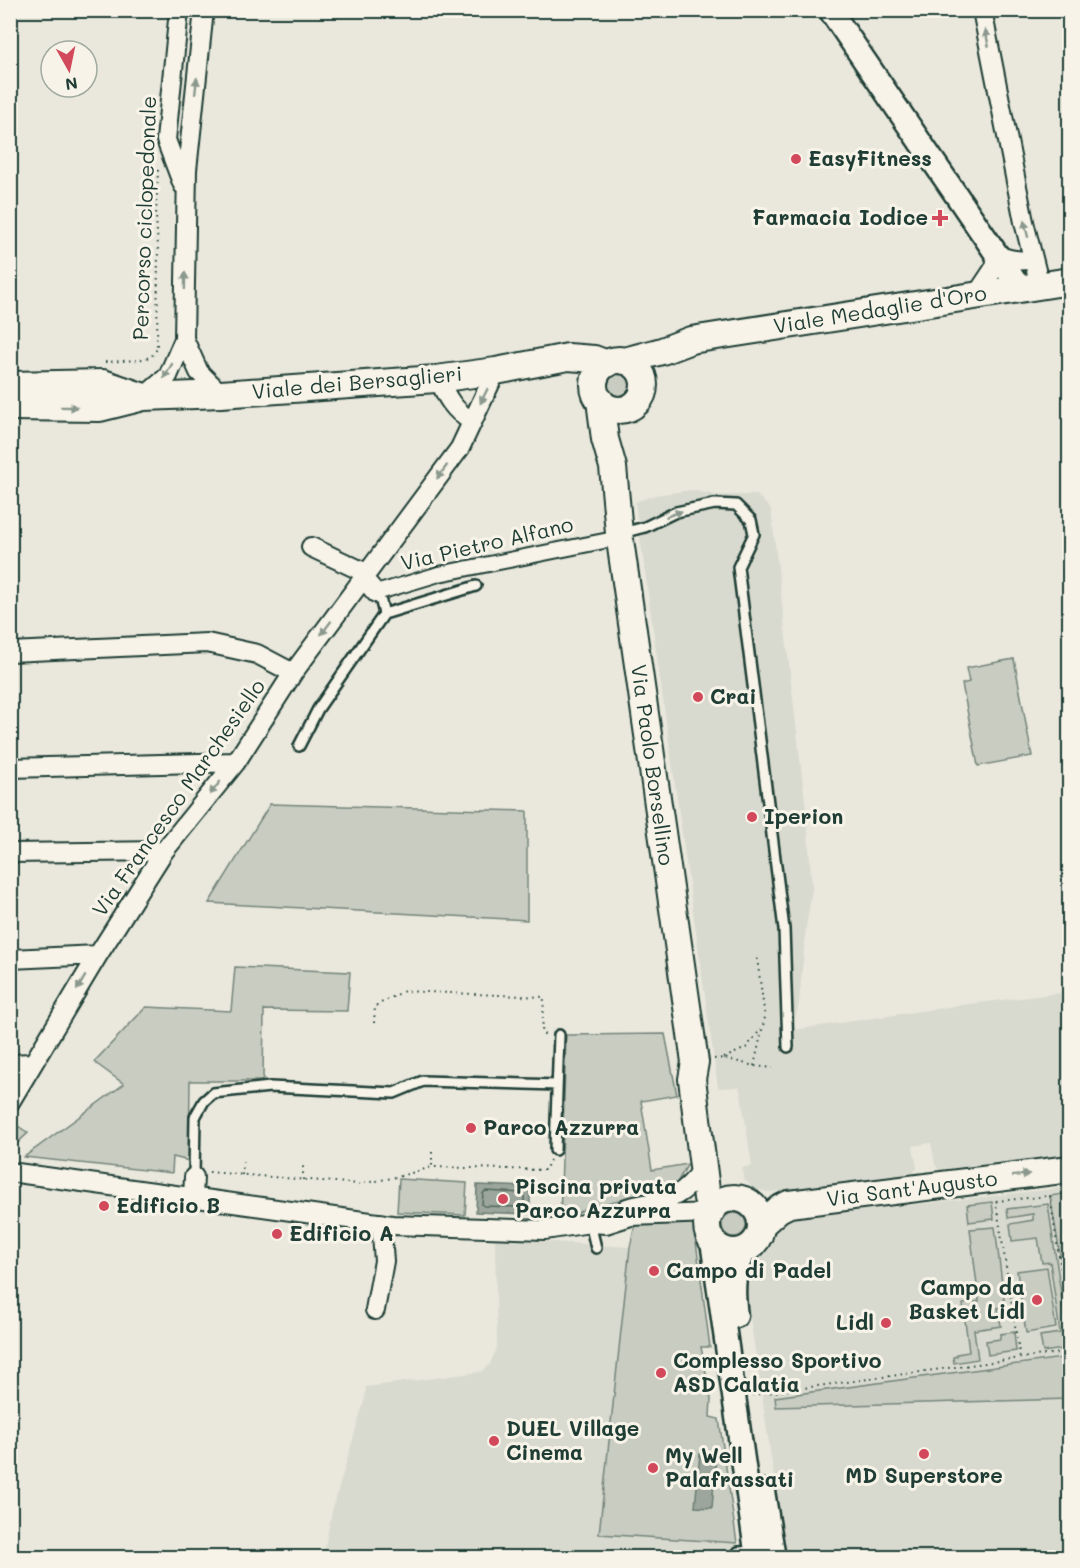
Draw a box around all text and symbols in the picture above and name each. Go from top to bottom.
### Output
one-way arrow [982,28,992,47]
north arrow [39,39,99,99]
text: N [64,73,79,96]
one-way arrow [191,77,201,96]
street label: Percorso ciclopedonale [126,95,161,341]
place label: EasyFitness [808,144,932,172]
marker: EasyFitness [789,152,803,166]
place label: Farmacia Iodice [752,203,928,230]
marker: Farmacia Iodice [933,211,947,225]
one-way arrow [1020,220,1030,238]
one-way arrow [180,271,189,290]
street label: Viale Medaglie d'Oro [771,278,988,339]
street label: Viale dei Bersaglieri [251,359,463,404]
one-way arrow [163,363,174,379]
one-way arrow [479,388,488,405]
one-way arrow [59,403,78,412]
one-way arrow [437,464,449,479]
one-way arrow [665,509,683,518]
street label: Via Pietro Alfano [398,510,575,575]
one-way arrow [321,621,333,636]
street label: Via Paolo Borsellino [626,662,681,867]
street label: Via Francesco Marchesiello [85,673,270,921]
place label: Crai [710,682,757,709]
marker: Crai [691,690,705,704]
one-way arrow [209,780,222,795]
place label: Iperion [764,802,843,829]
marker: Iperion [745,810,759,824]
one-way arrow [75,975,86,991]
place label: Parco Azzurra [483,1113,639,1140]
marker: Parco Azzurra [464,1121,478,1135]
street label: Via Sant'Augusto [825,1164,999,1211]
one-way arrow [1011,1170,1030,1180]
place label: Piscina privata Parco Azzurra [515,1172,677,1223]
place label: Edificio B [116,1191,220,1218]
marker: Piscina privata Parco Azzurra [496,1192,510,1206]
marker: Edificio B [97,1199,111,1213]
place label: Edificio A [289,1219,394,1246]
marker: Edificio A [270,1227,284,1241]
place label: Campo di Padel [666,1256,831,1283]
marker: Campo di Padel [647,1264,661,1278]
place label: Campo da Basket Lidl [908,1273,1025,1324]
marker: Campo da Basket Lidl [1030,1293,1044,1307]
place label: Lidl [836,1308,874,1335]
marker: Lidl [879,1316,893,1330]
place label: Complesso Sportivo ASD Calatia [673,1346,882,1397]
marker: Complesso Sportivo ASD Calatia [654,1366,668,1380]
place label: DUEL Village Cinema [506,1414,639,1465]
marker: DUEL Village Cinema [487,1434,501,1448]
place label: My Well Palafrassati [665,1441,794,1492]
marker: MD Superstore [917,1447,931,1461]
marker: My Well Palafrassati [646,1461,660,1475]
place label: MD Superstore [845,1461,1003,1488]

